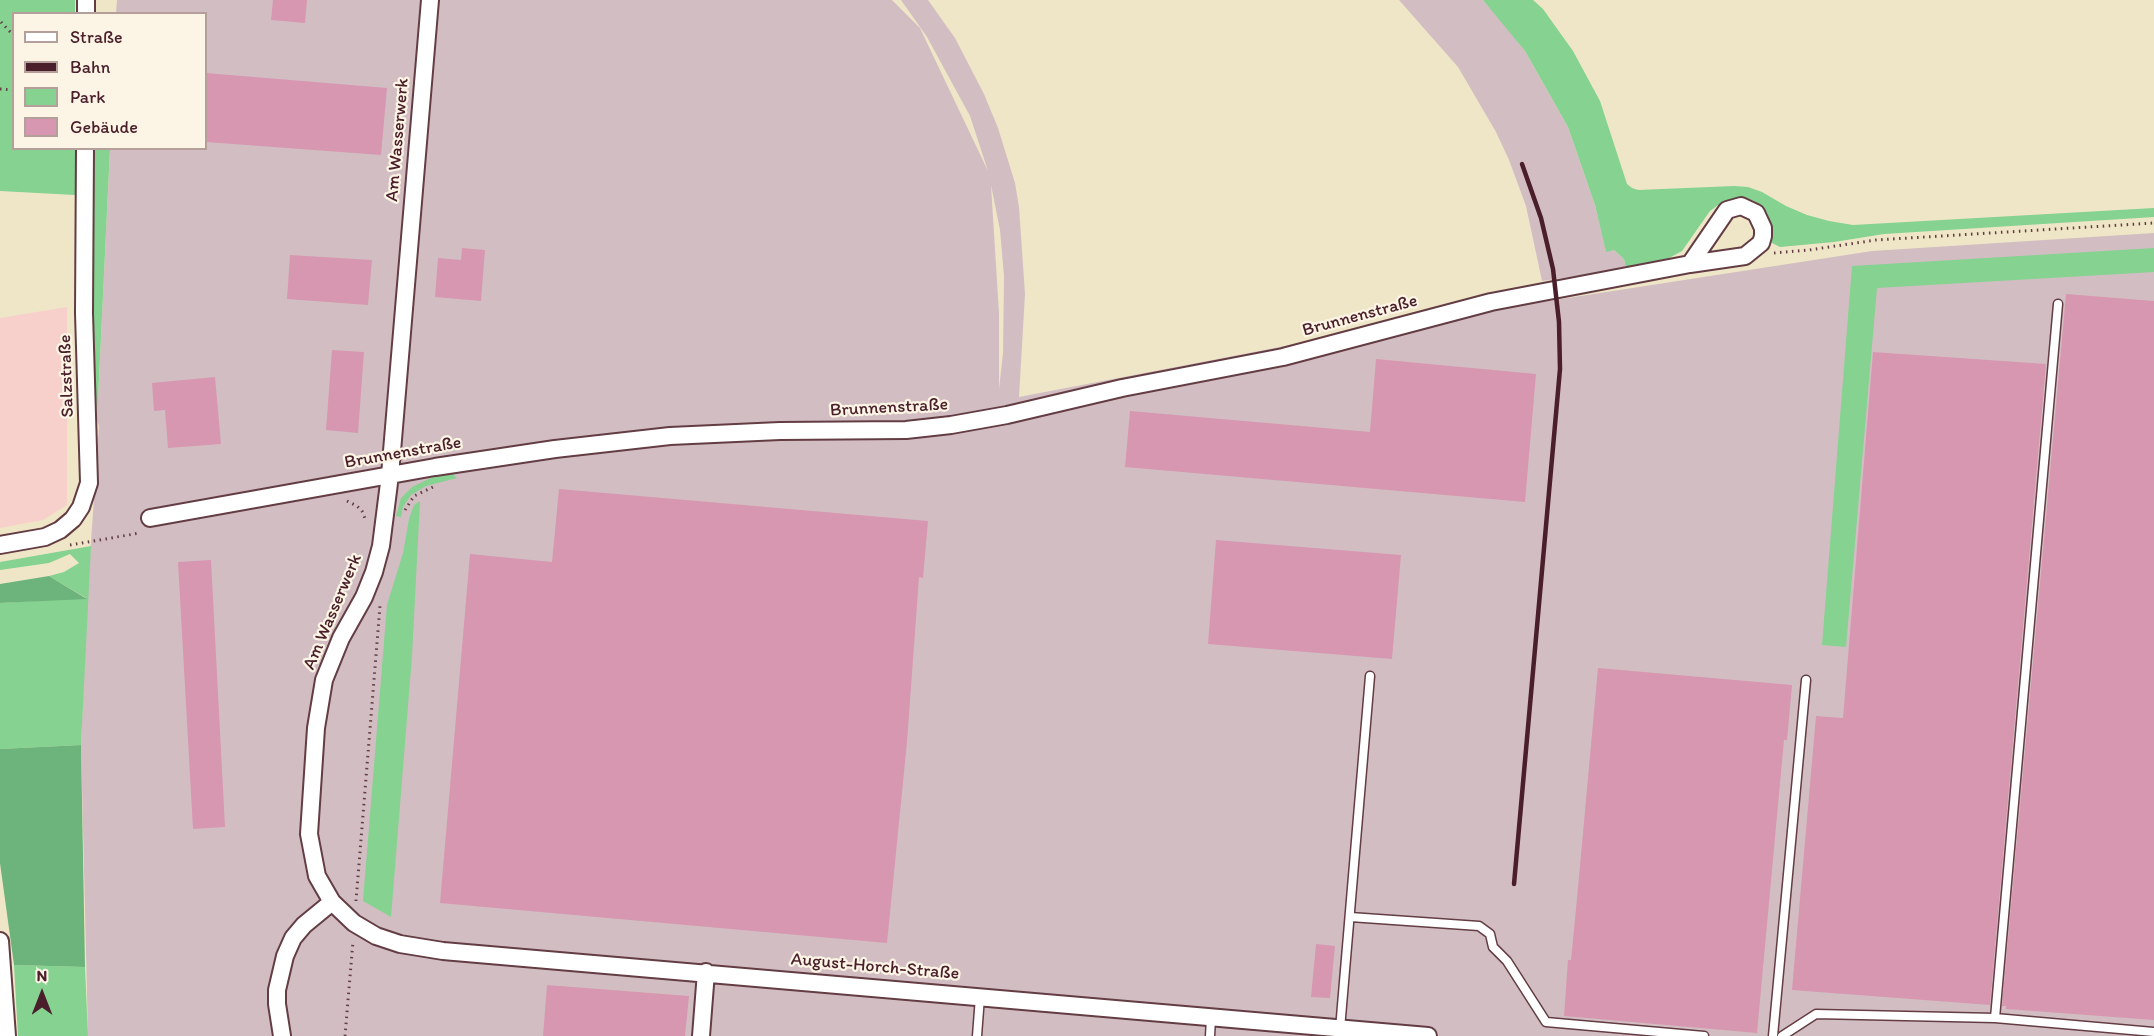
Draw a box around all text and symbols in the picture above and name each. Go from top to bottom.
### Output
legend [12,12,207,150]
text: Straße [70,26,123,48]
text: Bahn [70,56,110,78]
street label: Am Wasserwerk [382,78,414,202]
text: Park [70,86,105,108]
text: Gebäude [70,116,138,138]
street label: Brunnenstraße [1300,290,1420,342]
street label: Salzstraße [55,334,79,418]
street label: Brunnenstraße [829,394,949,422]
street label: Brunnenstraße [343,432,463,474]
street label: Am Wasserwerk [299,551,367,673]
street label: August-Horch-Straße [790,949,960,985]
north arrow [12,964,72,1024]
text: N [37,966,47,985]

